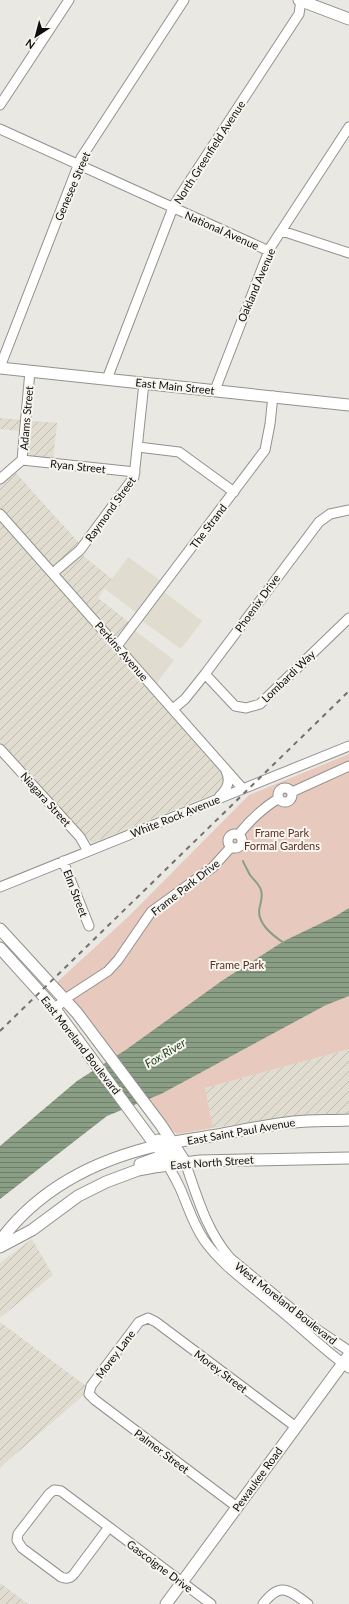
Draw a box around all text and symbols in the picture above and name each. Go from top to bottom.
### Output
north arrow [16,16,56,56]
text: N [23,37,37,52]
street label: North Greenfield Avenue [171,98,247,206]
street label: Genesee Street [52,149,92,223]
street label: National Avenue [183,208,261,252]
street label: Oakland Avenue [235,246,277,324]
street label: East Main Street [135,375,215,397]
street label: Adams Street [17,385,35,451]
street label: Ryan Street [50,457,106,475]
street label: Raymond Street [82,474,138,544]
street label: The Strand [187,501,229,551]
street label: Phoenix Drive [232,572,282,634]
street label: Perkins Avenue [93,619,151,683]
street label: Lombardi Way [259,647,318,705]
street label: Niagara Street [18,769,74,829]
street label: White Rock Avenue [128,792,222,840]
park label: Frame Park Formal Gardens [244,826,320,852]
street label: Frame Park Drive [148,856,222,918]
street label: Elm Street [61,867,91,919]
park label: Frame Park [210,958,265,971]
street label: East Moreland Boulevard [39,993,123,1097]
water label: Fox River [142,1034,189,1071]
street label: East Saint Paul Avenue [186,1115,296,1147]
street label: East North Street [170,1153,254,1171]
street label: West Moreland Boulevard [232,1259,340,1347]
street label: Morey Lane [93,1327,137,1381]
street label: Morey Street [192,1347,250,1395]
street label: Palmer Street [132,1426,192,1476]
street label: Pewaukee Road [229,1444,285,1514]
street label: Gascoigne Drive [125,1537,196,1595]

